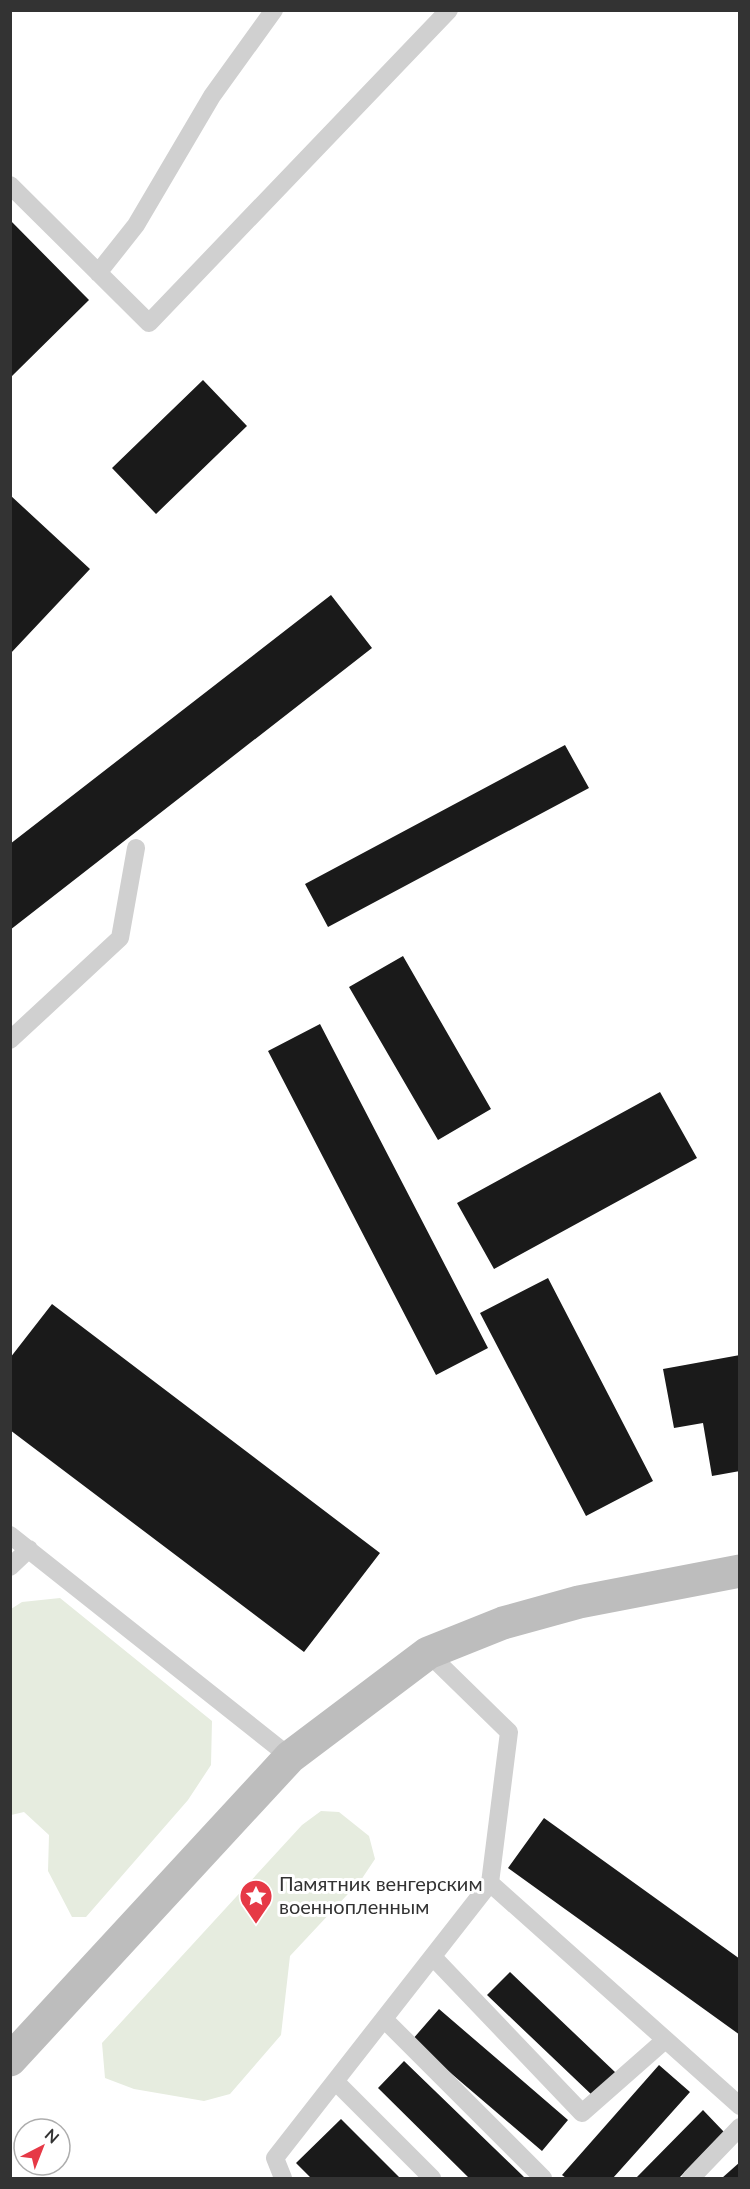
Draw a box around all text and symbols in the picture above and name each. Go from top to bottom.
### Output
place label: Памятник венгерским военнопленным [279,1871,483,1918]
place icon: Памятник венгерским военнопленным [238,1878,274,1925]
north arrow [12,2117,72,2177]
text: N [41,2124,63,2147]

